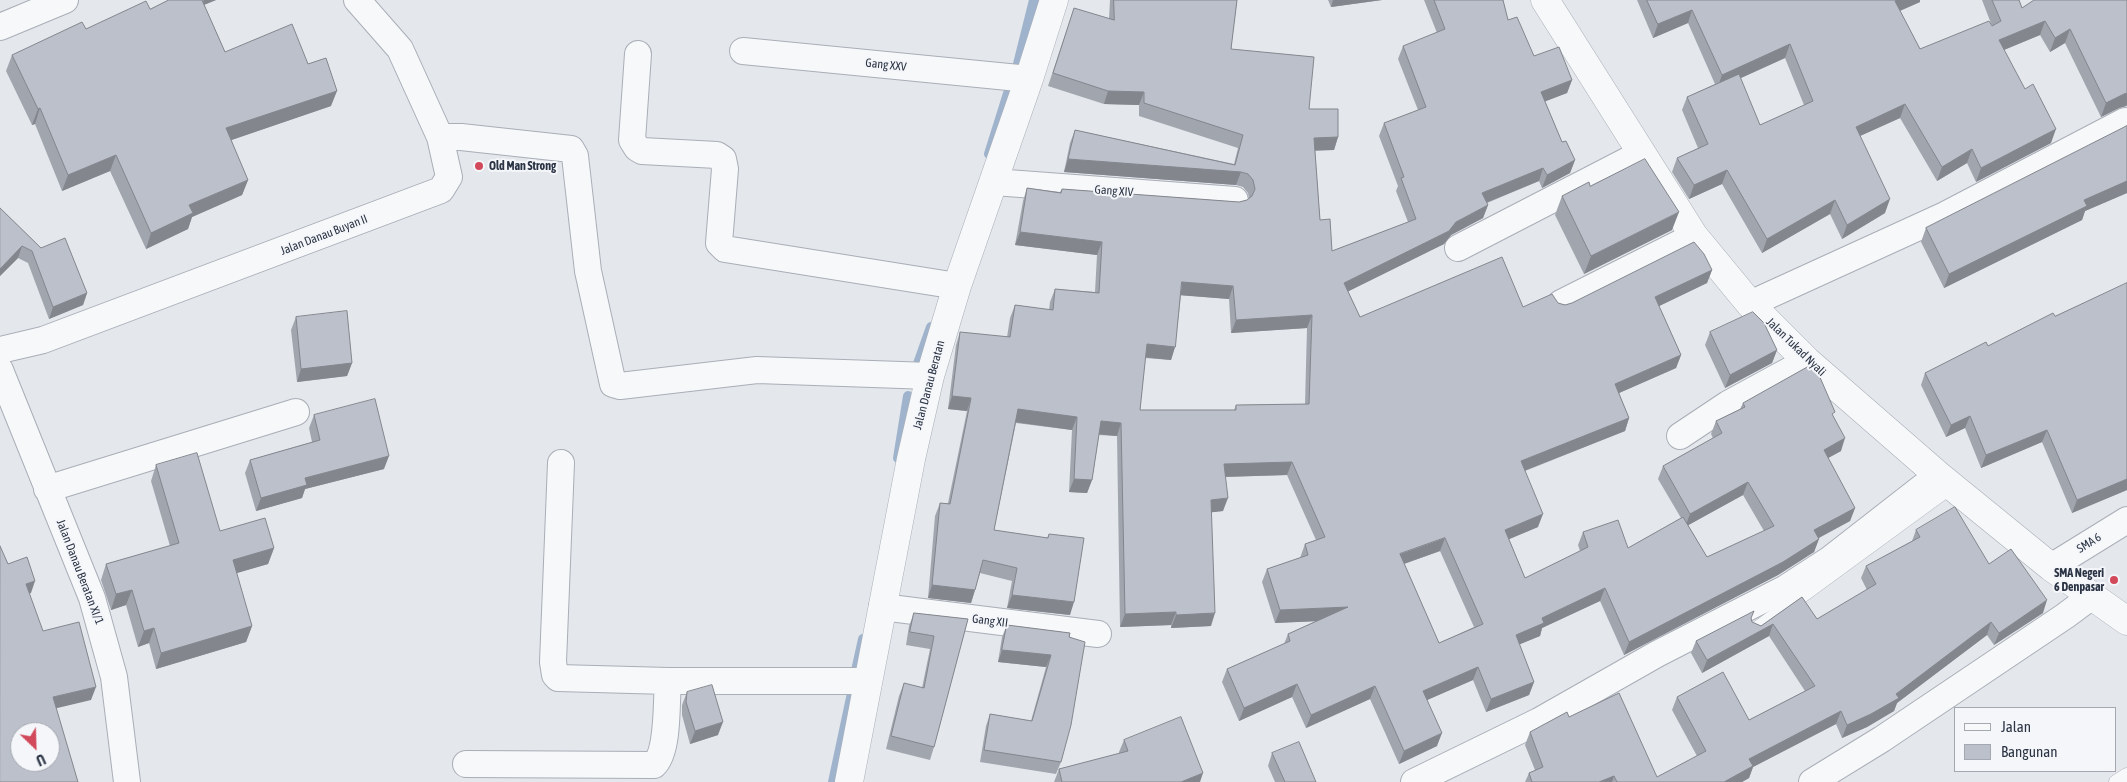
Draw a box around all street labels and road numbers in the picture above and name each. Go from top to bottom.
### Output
street label: Gang XXV [865,56,907,74]
street label: Gang XIV [1094,182,1134,200]
street label: Jalan Danau Buyan II [278,212,370,258]
street label: Jalan Tukad Nyali [1763,315,1829,379]
street label: Jalan Danau Beratan [910,339,948,431]
street label: Jalan Danau Beratan XI/1 [53,517,107,627]
street label: SMA 6 [2074,530,2104,556]
street label: Gang XII [971,612,1009,630]

